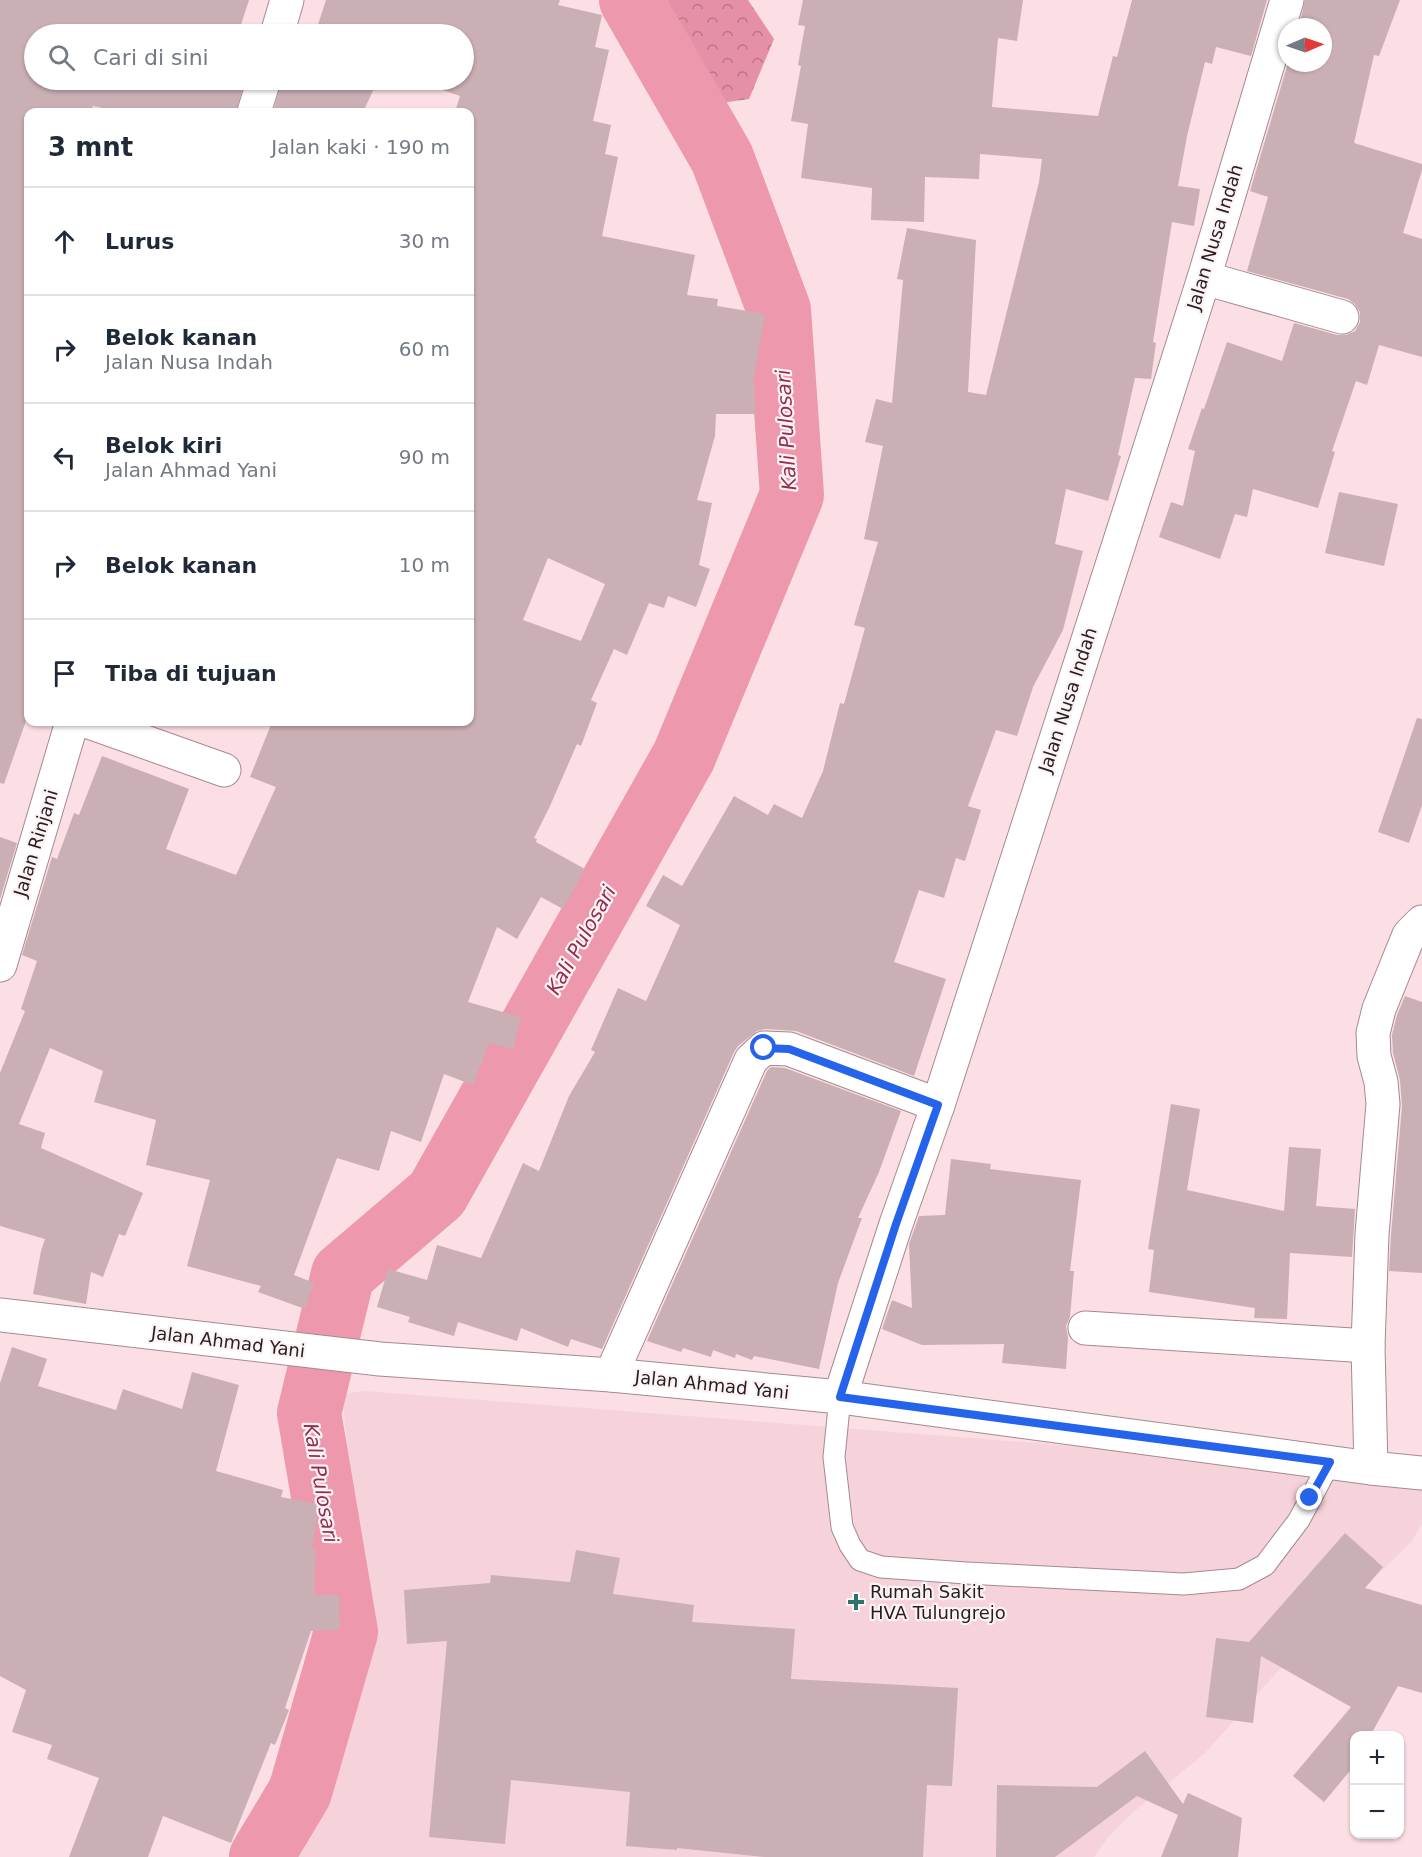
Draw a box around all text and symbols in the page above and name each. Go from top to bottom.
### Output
north arrow [1278,18,1332,72]
search box [24,24,474,90]
icon: search [45,41,78,74]
text: Cari di sini [93,45,209,70]
text: 3 mnt [48,132,133,162]
text: Jalan kaki · 190 m [271,135,450,159]
street label: Jalan Nusa Indah [1182,162,1247,313]
icon: ahead [48,225,81,258]
text: Lurus [105,229,174,254]
text: 30 m [399,229,450,253]
text: Belok kanan [105,325,257,350]
icon: right [48,333,81,366]
text: 60 m [399,337,450,361]
text: Jalan Nusa Indah [105,350,273,374]
water label: Kali Pulosari [771,368,801,491]
text: Belok kiri [105,433,222,458]
icon: left [48,441,81,474]
text: 90 m [399,445,450,469]
text: Jalan Ahmad Yani [105,458,277,482]
icon: right [48,549,81,582]
text: Belok kanan [105,553,257,578]
text: 10 m [399,553,450,577]
street label: Jalan Nusa Indah [1034,625,1101,776]
icon: arrive [48,657,81,690]
text: Tiba di tujuan [105,661,277,686]
street label: Jalan Rinjani [9,787,62,900]
water label: Kali Pulosari [541,881,621,999]
route start [750,1034,776,1060]
street label: Jalan Ahmad Yani [149,1322,306,1361]
street label: Jalan Ahmad Yani [633,1366,790,1403]
water label: Kali Pulosari [299,1421,343,1545]
route end [1296,1484,1322,1510]
place label: Rumah Sakit HVA Tulungrejo [870,1581,1006,1623]
marker: Rumah Sakit HVA Tulungrejo [847,1593,865,1611]
map controls [1350,1731,1404,1839]
button: + [1350,1731,1404,1785]
button: − [1350,1785,1404,1839]

